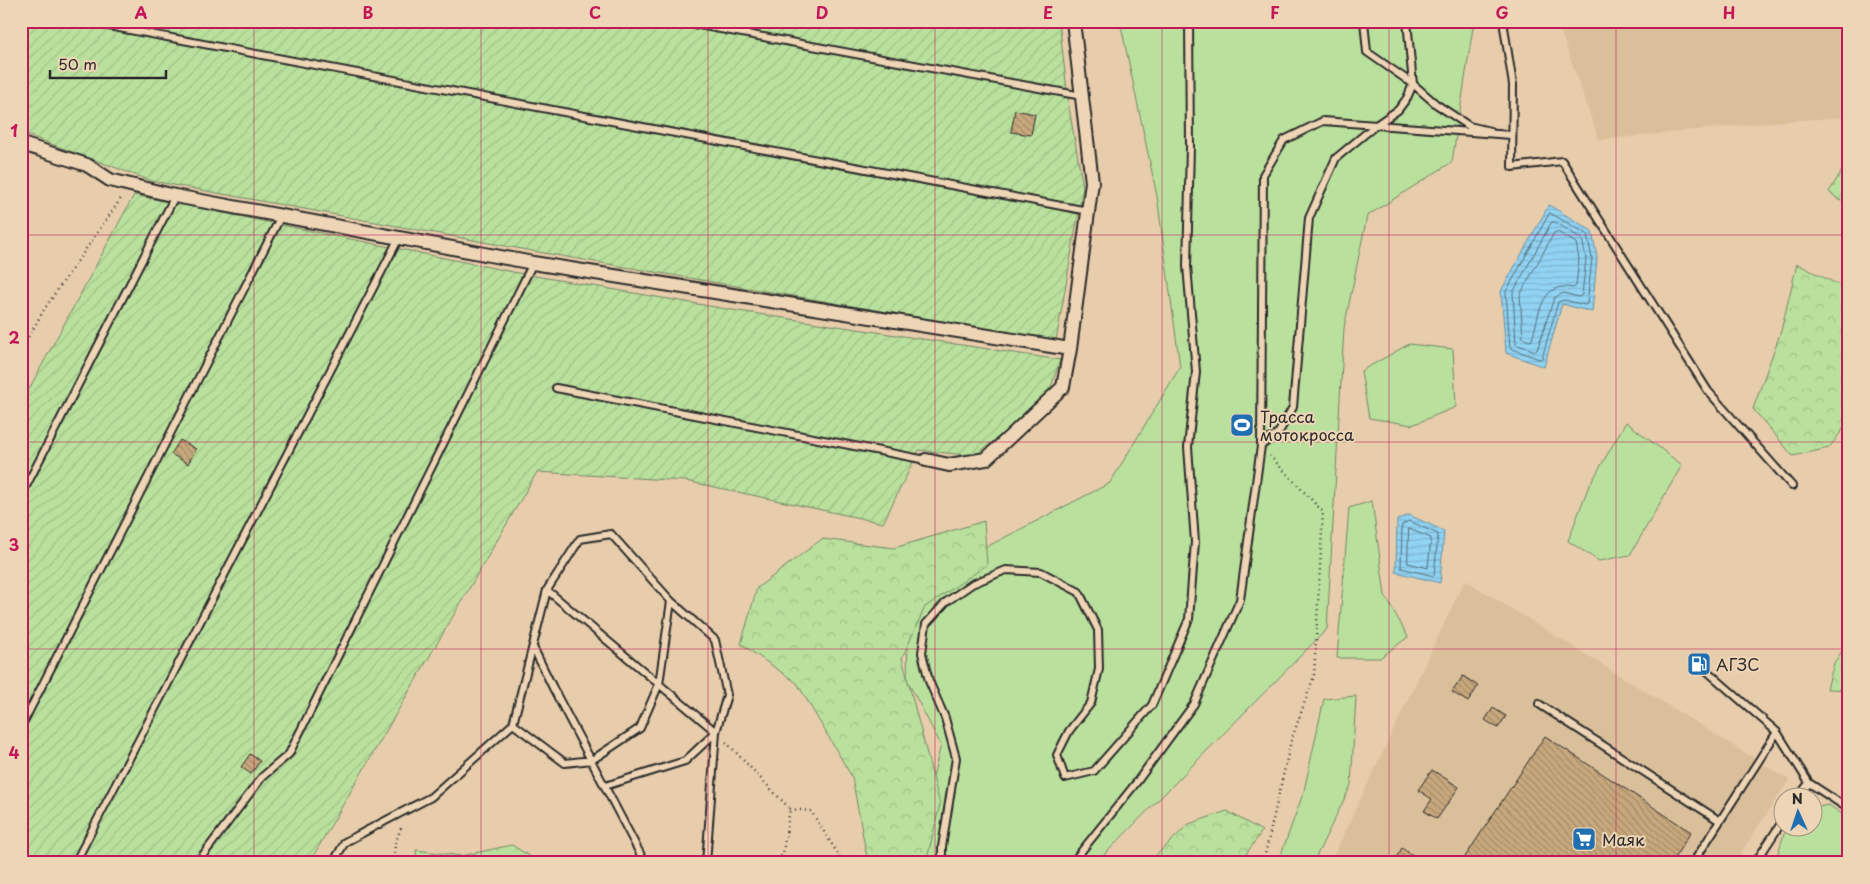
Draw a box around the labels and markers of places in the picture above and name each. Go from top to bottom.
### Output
place label: Трасса мотокросса [1260,404,1354,446]
sports icon: Трасса мотокросса [1229,412,1255,438]
fuel station icon: АГЗС [1686,651,1712,677]
place label: АГЗС [1716,652,1760,676]
supermarket icon: Маяк [1571,826,1597,852]
place label: Маяк [1602,827,1645,851]

